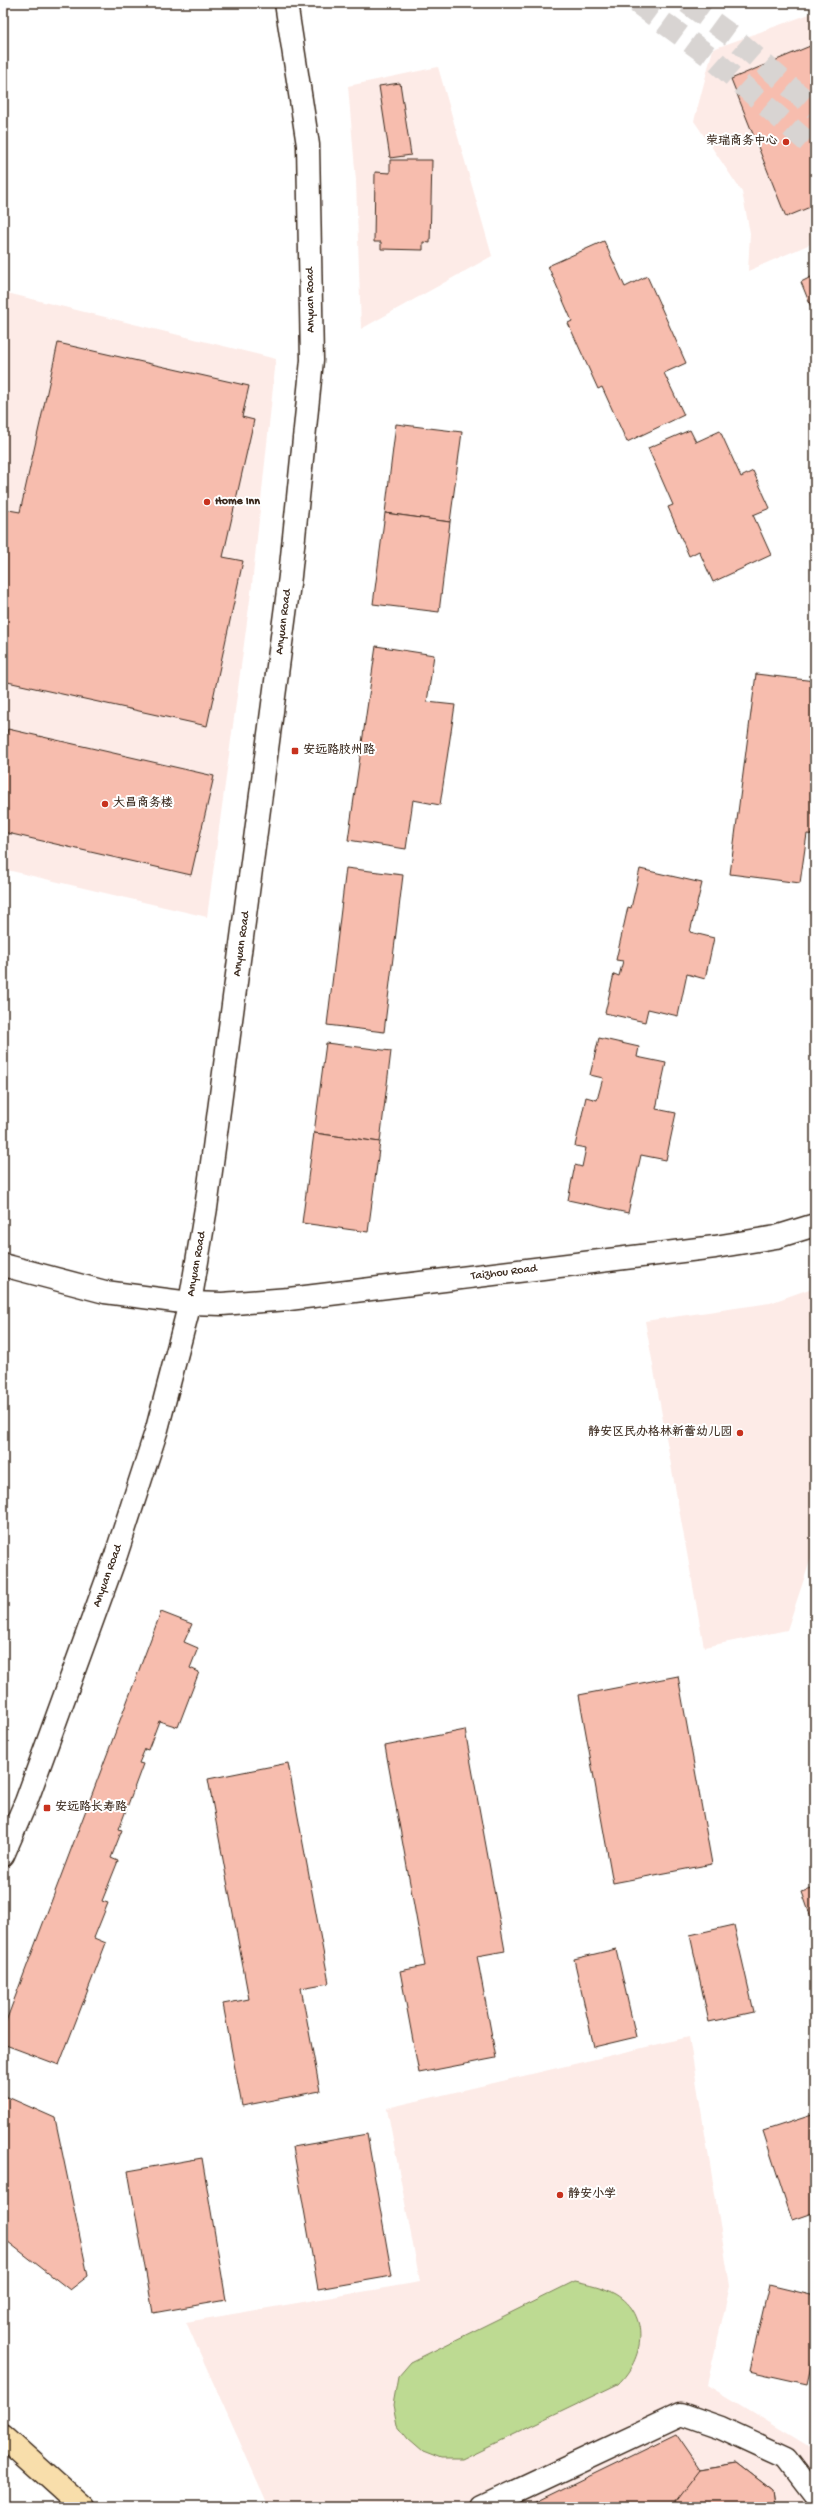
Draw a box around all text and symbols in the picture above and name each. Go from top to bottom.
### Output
place label: 荣瑞商务中心 [706,133,778,149]
marker: 荣瑞商务中心 [781,137,791,147]
street label: Anyuan Road [303,266,319,333]
place label: Home Inn [215,495,260,509]
marker: Home Inn [202,497,212,507]
street label: Anyuan Road [273,588,295,655]
place label: 安远路胶州路 [303,743,375,758]
marker: 安远路胶州路 [290,746,300,756]
place label: 大昌商务楼 [113,795,173,811]
marker: 大昌商务楼 [100,799,110,809]
street label: Anyuan Road [230,910,254,978]
street label: Anyuan Road [184,1229,210,1298]
street label: Taizhou Road [469,1262,539,1284]
place label: 静安区民办格林新蕾幼儿园 [588,1424,732,1440]
marker: 静安区民办格林新蕾幼儿园 [735,1428,745,1438]
street label: Anyuan Road [90,1542,126,1609]
place label: 安远路长寿路 [55,1800,127,1815]
marker: 安远路长寿路 [42,1803,52,1813]
place label: 静安小学 [568,2187,616,2202]
marker: 静安小学 [555,2190,565,2200]

